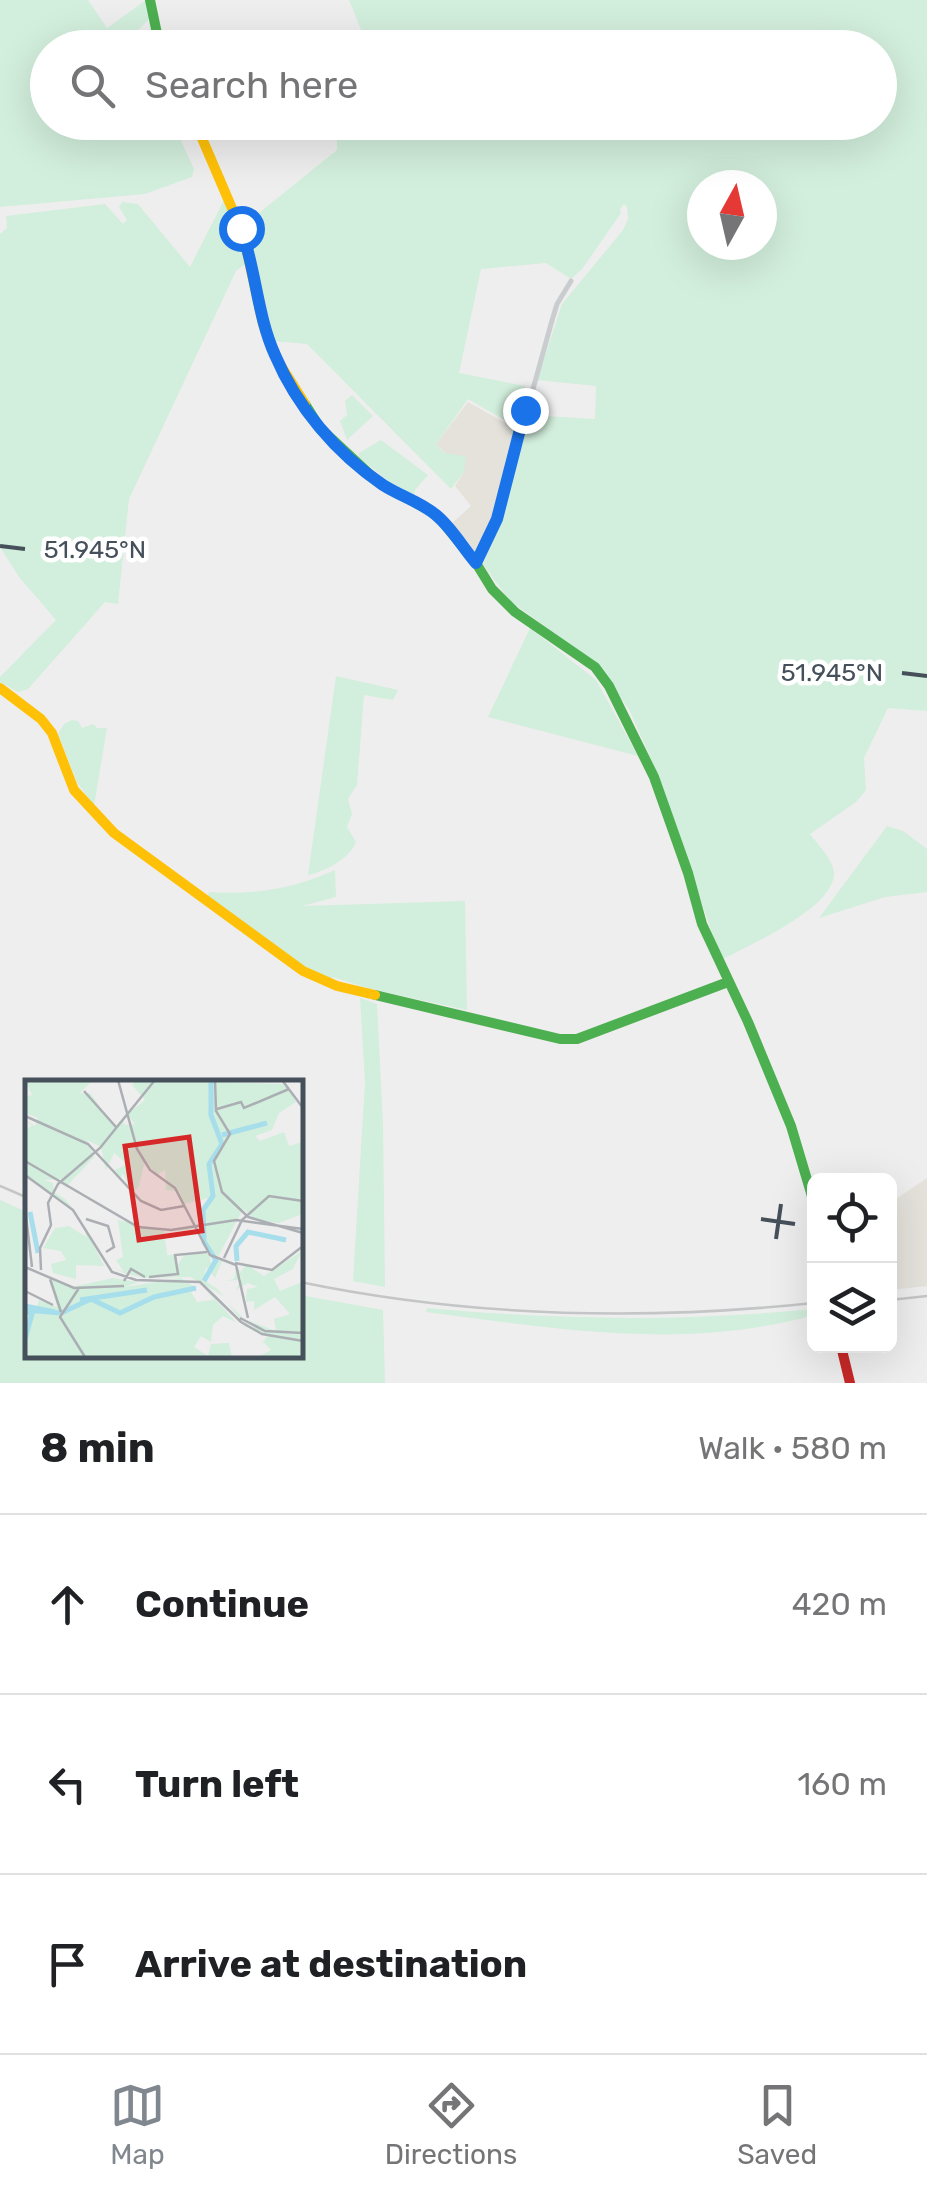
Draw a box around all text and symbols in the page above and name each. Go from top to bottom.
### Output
search box [30,30,897,140]
icon: search [65,58,120,113]
text: Search here [145,62,358,108]
north arrow [687,170,777,260]
route start [219,206,265,252]
route end [503,388,549,434]
text: 51.945°N [44,535,146,564]
text: 51.945°N [781,658,883,687]
inset map [25,1080,302,1358]
map controls [807,1173,897,1353]
button: locate [807,1173,897,1263]
button: layers [807,1263,897,1353]
text: 8 min [40,1423,155,1473]
text: Walk · 580 m [698,1429,887,1467]
icon: ahead [40,1577,95,1632]
text: Continue [135,1581,309,1627]
text: 420 m [792,1585,887,1623]
icon: left [40,1757,95,1812]
text: Turn left [135,1761,299,1807]
text: 160 m [797,1765,887,1803]
icon: arrive [40,1937,95,1992]
text: Arrive at destination [135,1941,527,1987]
tab: Map [110,2078,165,2171]
tab: Directions [385,2078,517,2171]
tab: Saved [737,2078,817,2171]

